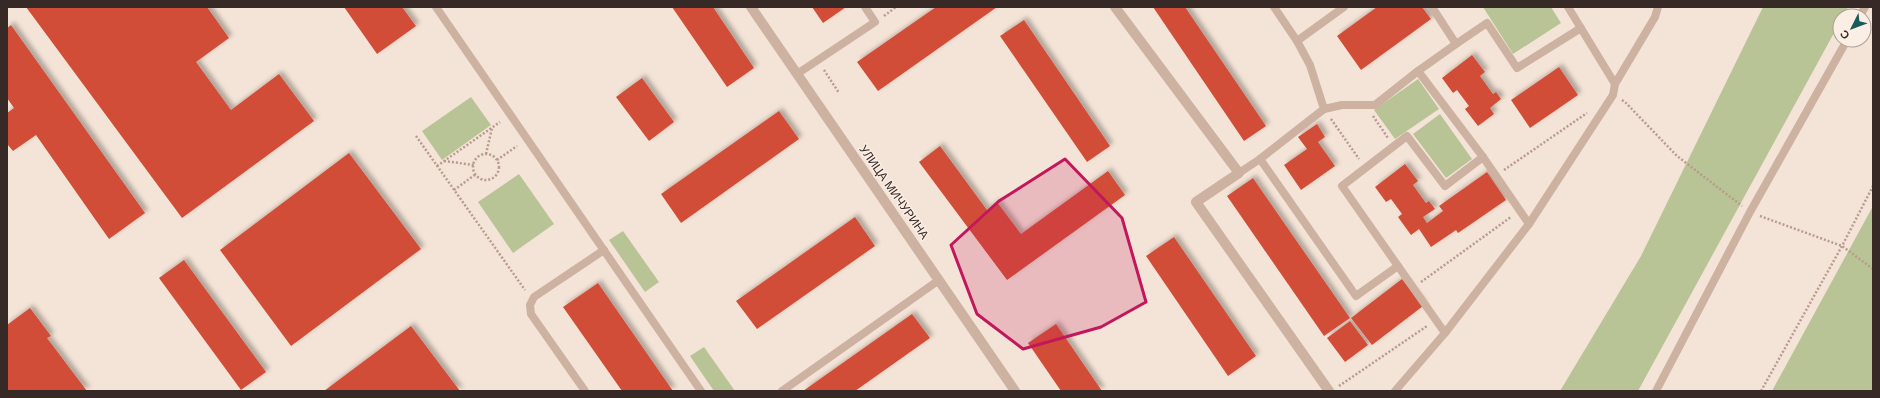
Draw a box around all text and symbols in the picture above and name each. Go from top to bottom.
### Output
north arrow [1832,8,1872,48]
text: С [1837,28,1852,42]
street label: УЛИЦА МИЧУРИНА [856,142,932,242]

